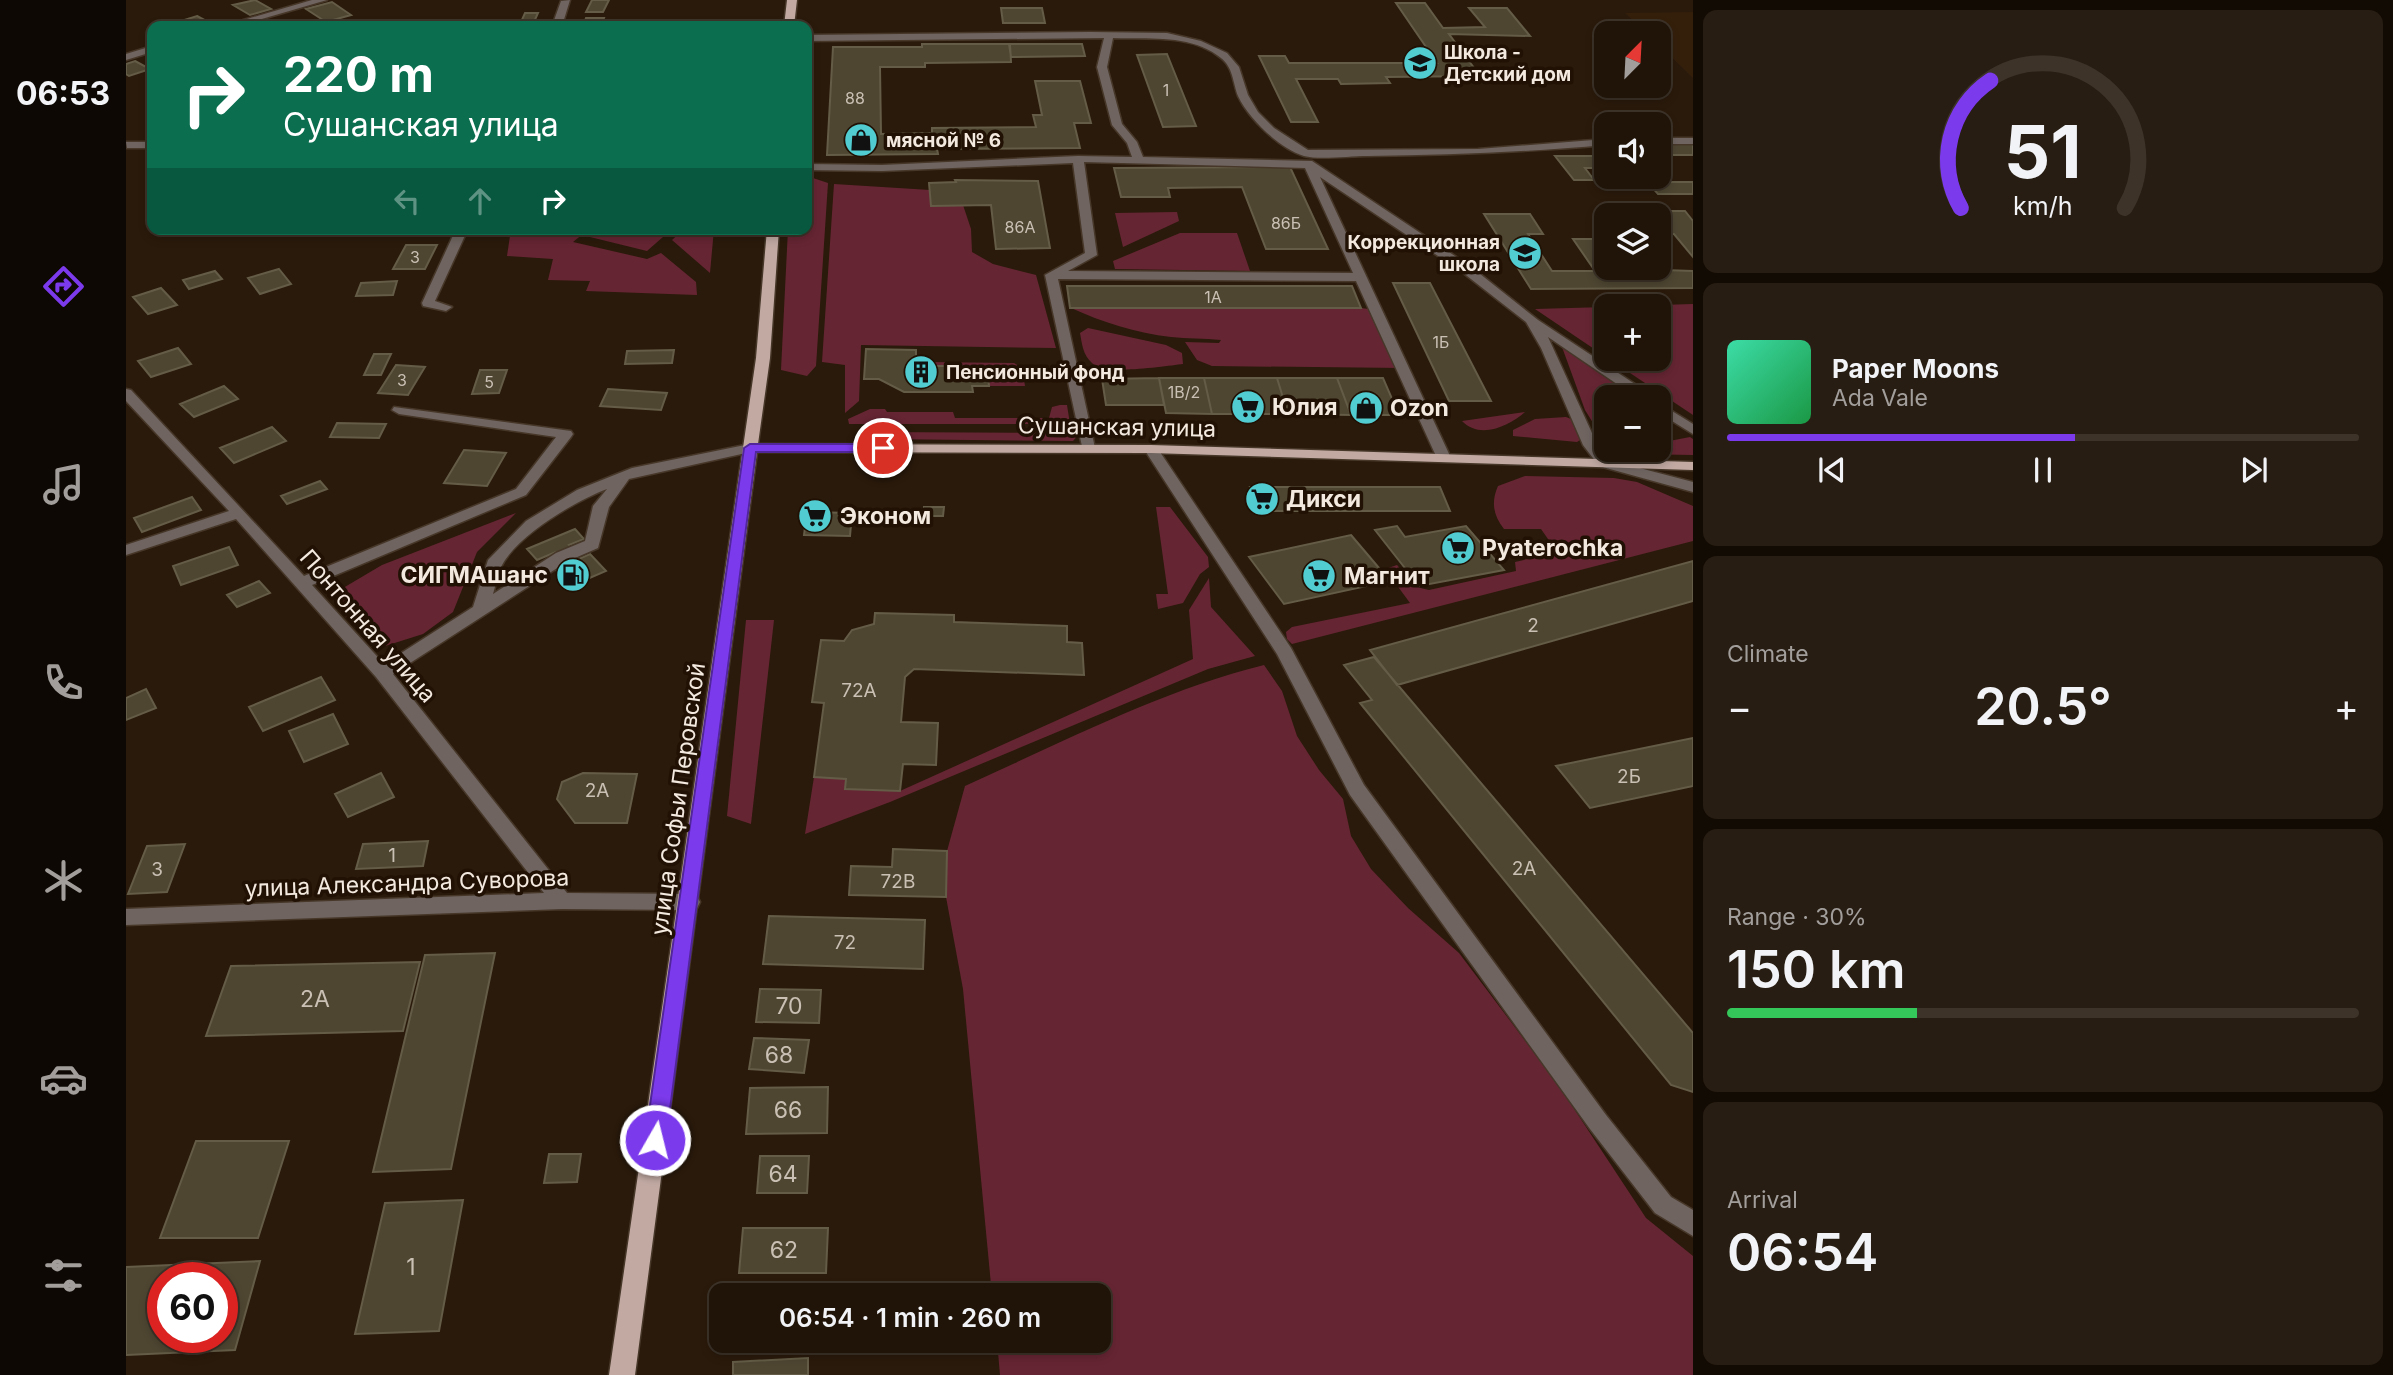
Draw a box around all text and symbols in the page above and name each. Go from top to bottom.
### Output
north arrow [1594,21,1671,98]
map controls [1594,21,1671,462]
place label: Школа - Детский дом [1444,41,1571,86]
school or university icon: Школа - Детский дом [1401,44,1439,82]
text: 220 m [283,45,434,104]
icon: right [168,49,259,140]
text: 06:53 [16,74,110,113]
house number: 1 [1163,80,1169,100]
house number: 88 [845,88,865,108]
text: Сушанская улица [283,105,559,144]
text: 51 [2004,107,2082,196]
button: sound [1594,112,1671,189]
shop icon: мясной № 6 [842,121,880,159]
place label: мясной № 6 [886,129,1001,152]
icon: left [388,182,426,220]
icon: ahead [461,182,499,220]
icon: right [534,182,572,220]
text: km/h [2013,190,2073,220]
button: layers [1594,203,1671,280]
house number: 86Б [1271,213,1301,233]
house number: 86А [1005,217,1035,237]
place label: Коррекционная школа [1347,231,1500,276]
school or university icon: Коррекционная школа [1506,234,1544,272]
house number: 3 [410,247,420,267]
icon: directions [39,262,88,311]
house number: 1А [1204,287,1222,307]
button: + [1594,294,1671,371]
house number: 1Б [1433,332,1449,352]
building icon: Пенсионный фонд [902,353,940,391]
text: Paper Moons [1832,353,1999,384]
place label: Пенсионный фонд [946,361,1125,384]
house number: 3 [397,370,407,390]
house number: 5 [484,372,494,392]
house number: 1В/2 [1168,382,1200,402]
text: Ada Vale [1832,384,1928,412]
button: − [1594,385,1671,462]
supermarket icon: Юлия [1229,388,1267,426]
shop icon: Ozon [1347,389,1385,427]
place label: Юлия [1272,393,1337,421]
place label: Ozon [1390,394,1449,422]
street label: Сушанская улица [1018,411,1216,443]
pin [853,418,913,478]
icon: arrive [864,429,902,467]
icon: previous [1813,451,1851,489]
icon: pause [2024,451,2062,489]
icon: next [2235,451,2273,489]
icon: music [39,460,88,509]
supermarket icon: Дикси [1243,480,1281,518]
place label: Дикси [1286,485,1361,513]
supermarket icon: Эконом [796,497,834,535]
place label: Эконом [840,502,931,530]
supermarket icon: Pyaterochka [1439,529,1477,567]
place label: Pyaterochka [1482,534,1623,562]
street label: Понтонная улица [294,544,442,708]
fuel station icon: СИГМАшанс [554,556,592,594]
supermarket icon: Магнит [1300,557,1338,595]
place label: СИГМАшанс [400,561,548,589]
place label: Магнит [1344,562,1430,590]
house number: 2 [1527,614,1539,637]
text: Climate [1727,640,1809,668]
icon: phone [39,658,88,707]
street label: улица Софьи Перовской [645,661,711,937]
text: 20.5° [1974,675,2112,738]
house number: 72А [841,679,877,702]
text: − [1727,684,1752,730]
text: + [2334,684,2359,730]
house number: 2Б [1617,765,1641,788]
house number: 2А [585,779,609,802]
house number: 1 [388,844,396,867]
icon: climate [39,856,88,905]
house number: 2А [1512,857,1536,880]
house number: 3 [151,858,163,881]
street label: улица Александра Суворова [244,863,570,903]
house number: 72В [881,870,915,893]
text: Range · 30% [1727,903,1867,931]
house number: 72 [834,931,856,954]
text: 150 km [1727,938,1906,1001]
house number: 2А [300,985,330,1013]
house number: 70 [775,992,803,1020]
house number: 68 [765,1041,793,1069]
icon: car [39,1054,88,1103]
house number: 66 [774,1096,802,1124]
position arrow [618,1103,692,1177]
house number: 64 [768,1160,798,1188]
text: Arrival [1727,1186,1798,1214]
text: 06:54 [1727,1221,1878,1284]
house number: 62 [770,1236,798,1264]
icon: filters [39,1251,88,1300]
house number: 1 [406,1253,416,1281]
speed limit sign: 60 [147,1262,238,1353]
text: 06:54 · 1 min · 260 m [779,1302,1041,1333]

